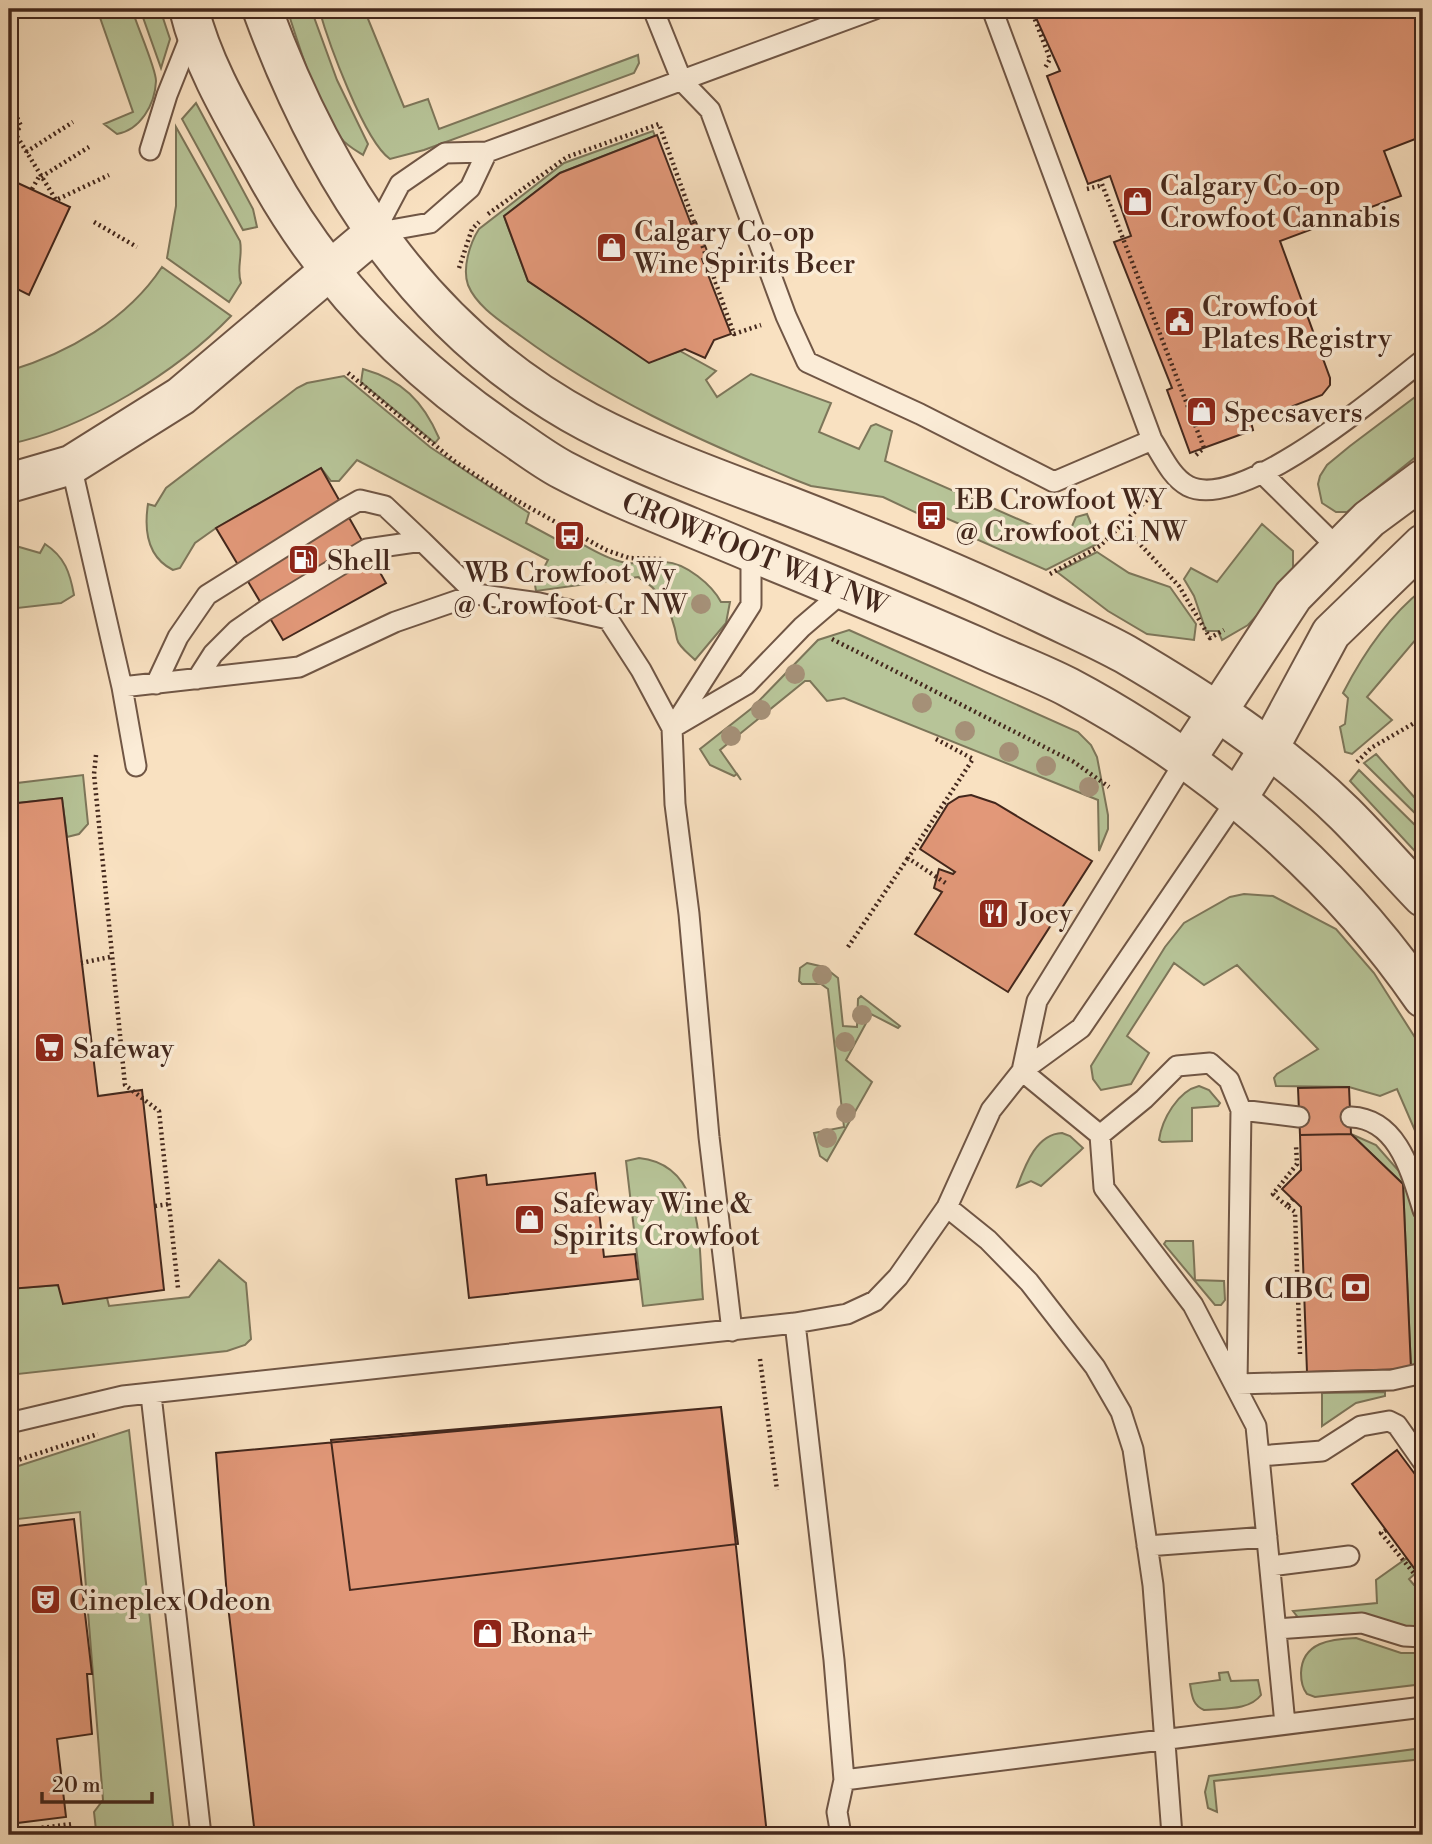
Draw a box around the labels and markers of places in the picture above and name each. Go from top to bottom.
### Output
place label: Calgary Co-op Crowfoot Cannabis [1160,169,1400,236]
shop icon: Calgary Co-op Crowfoot Cannabis [1120,184,1154,218]
place label: Calgary Co-op Wine Spirits Beer [633,215,855,282]
shop icon: Calgary Co-op Wine Spirits Beer [594,230,628,264]
place label: Crowfoot Plates Registry [1202,290,1392,357]
public building icon: Crowfoot Plates Registry [1162,305,1196,339]
shop icon: Specsavers [1184,395,1218,429]
place label: Specsavers [1224,396,1363,431]
place label: EB Crowfoot WY @ Crowfoot Ci NW [955,483,1188,550]
bus stop icon: EB Crowfoot WY @ Crowfoot Ci NW [915,498,949,532]
bus stop icon: WB Crowfoot Wy @ Crowfoot Cr NW [553,518,587,552]
fuel station icon: Shell [287,543,321,577]
place label: Shell [327,544,390,579]
place label: WB Crowfoot Wy @ Crowfoot Cr NW [453,556,689,623]
restaurant icon: Joey [977,896,1011,930]
place label: Joey [1016,897,1073,932]
supermarket icon: Safeway [33,1031,67,1065]
place label: Safeway [73,1032,174,1067]
place label: Safeway Wine & Spirits Crowfoot [553,1187,760,1254]
shop icon: Safeway Wine & Spirits Crowfoot [513,1202,547,1236]
bank icon: CIBC [1339,1271,1373,1305]
place label: CIBC [1264,1272,1333,1307]
theatre icon: Cineplex Odeon [29,1583,63,1617]
place label: Cineplex Odeon [69,1584,271,1619]
shop icon: Rona+ [471,1616,505,1650]
place label: Rona+ [511,1617,593,1652]

